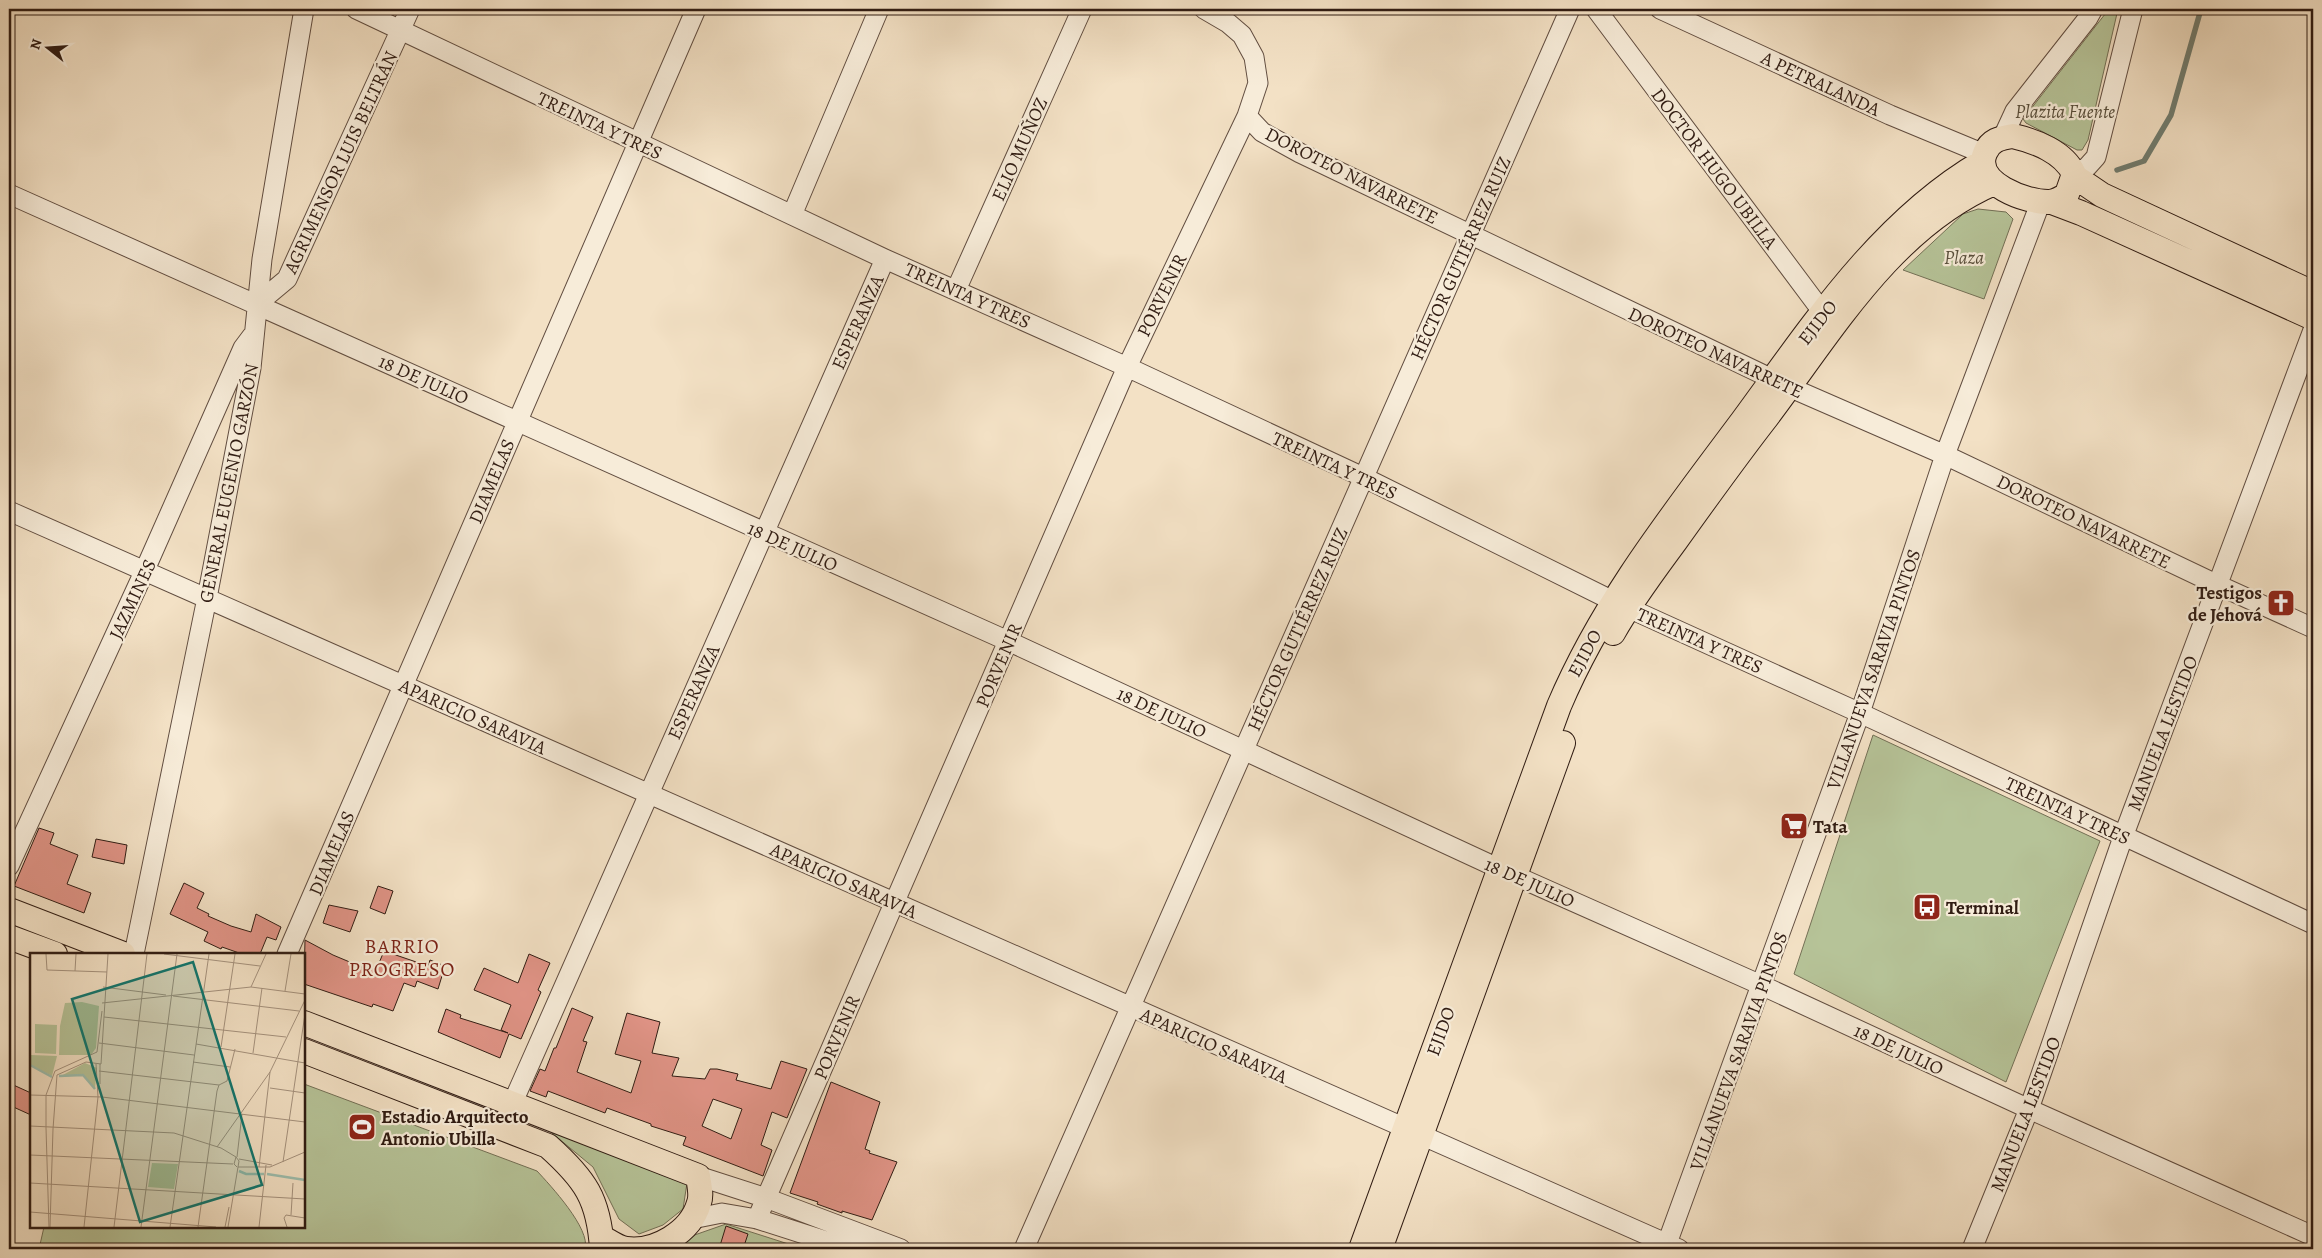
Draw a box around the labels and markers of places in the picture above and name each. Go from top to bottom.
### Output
place label: Testigos de Jehová [2188,580,2263,628]
church icon: Testigos de Jehová [2266,588,2296,618]
supermarket icon: Tata [1779,811,1809,841]
place label: Tata [1813,814,1849,840]
bus stop icon: Terminal [1912,892,1942,922]
place label: Terminal [1946,895,2019,921]
place label: Estadio Arquitecto Antonio Ubilla [380,1104,529,1152]
sports icon: Estadio Arquitecto Antonio Ubilla [347,1112,377,1142]

